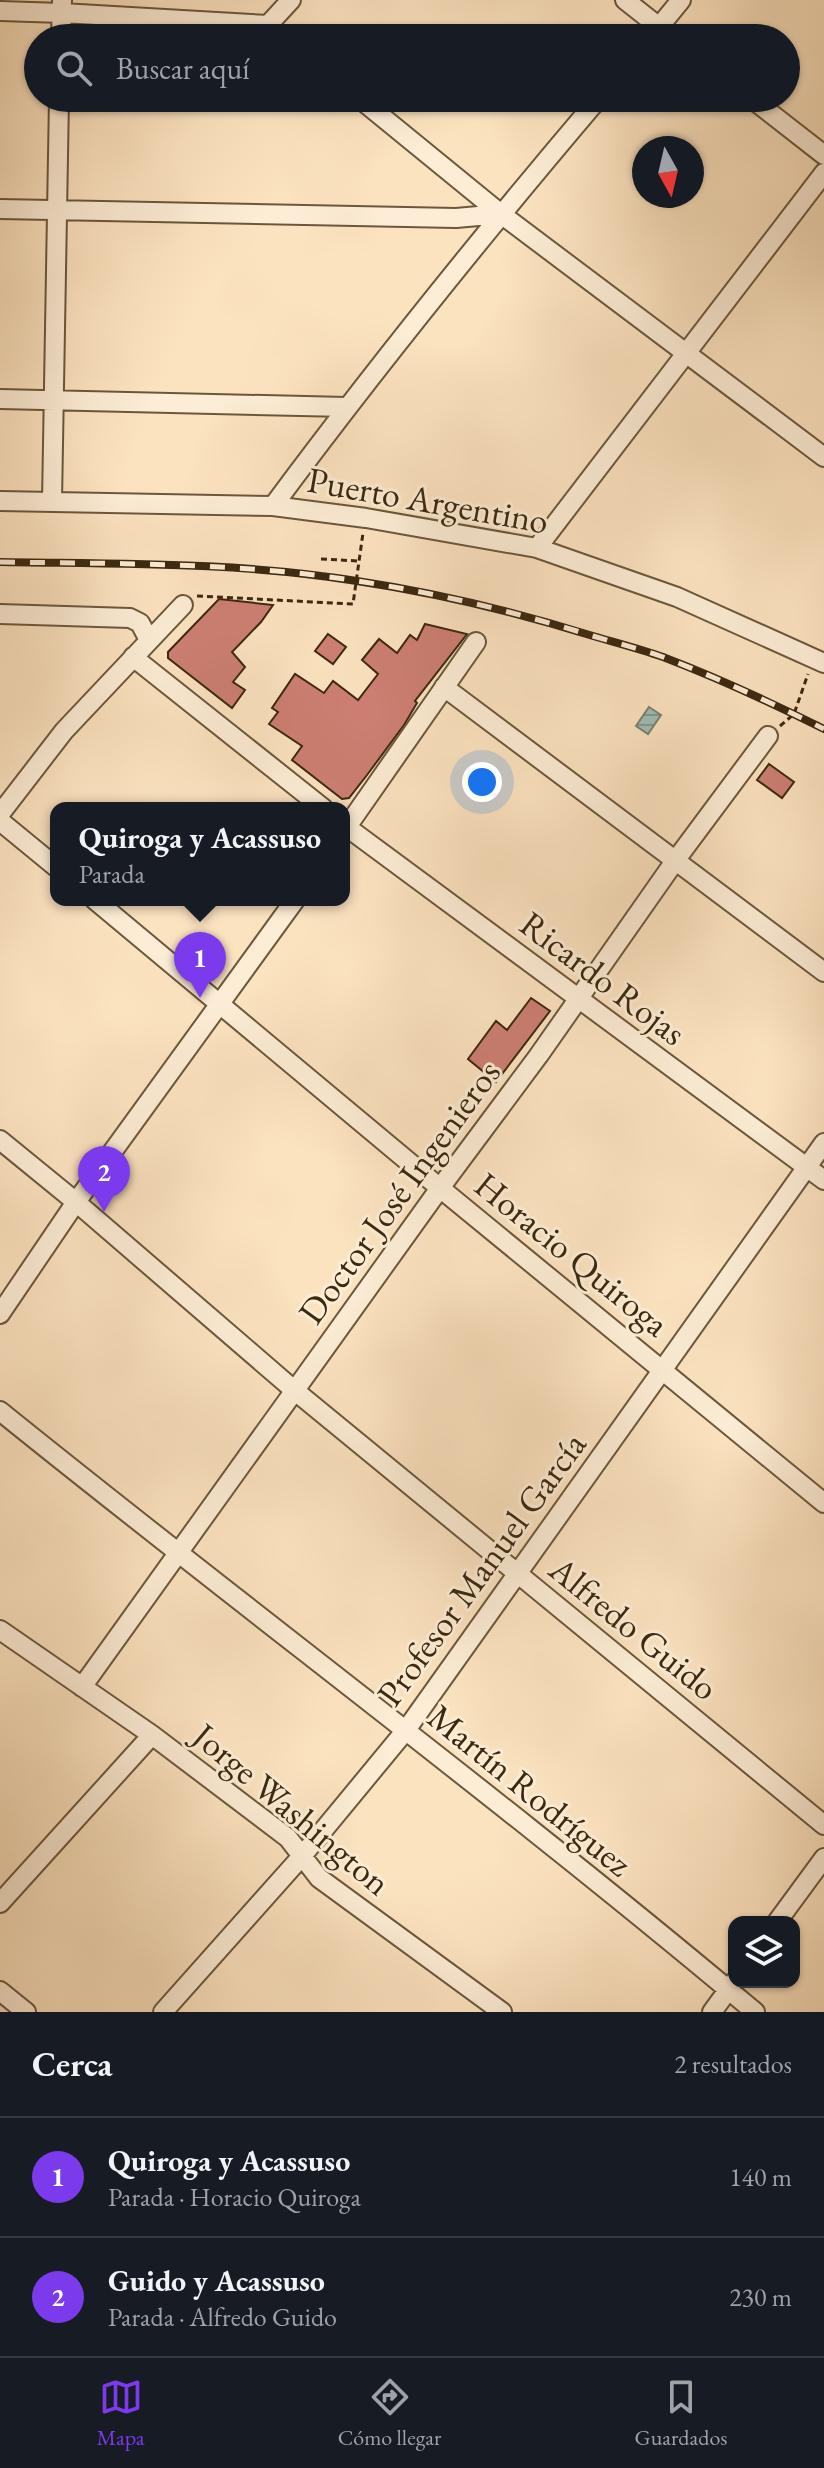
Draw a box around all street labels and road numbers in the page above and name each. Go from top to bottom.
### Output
street label: Puerto Argentino [304,456,552,544]
street label: Ricardo Rojas [511,900,695,1056]
street label: Doctor José Ingenieros [287,1051,511,1333]
street label: Horacio Quiroga [465,1161,679,1347]
street label: Profesor Manuel García [366,1422,597,1715]
street label: Alfredo Guido [539,1545,728,1710]
street label: Martín Rodríguez [418,1693,642,1887]
street label: Jorge Washington [181,1710,401,1906]

